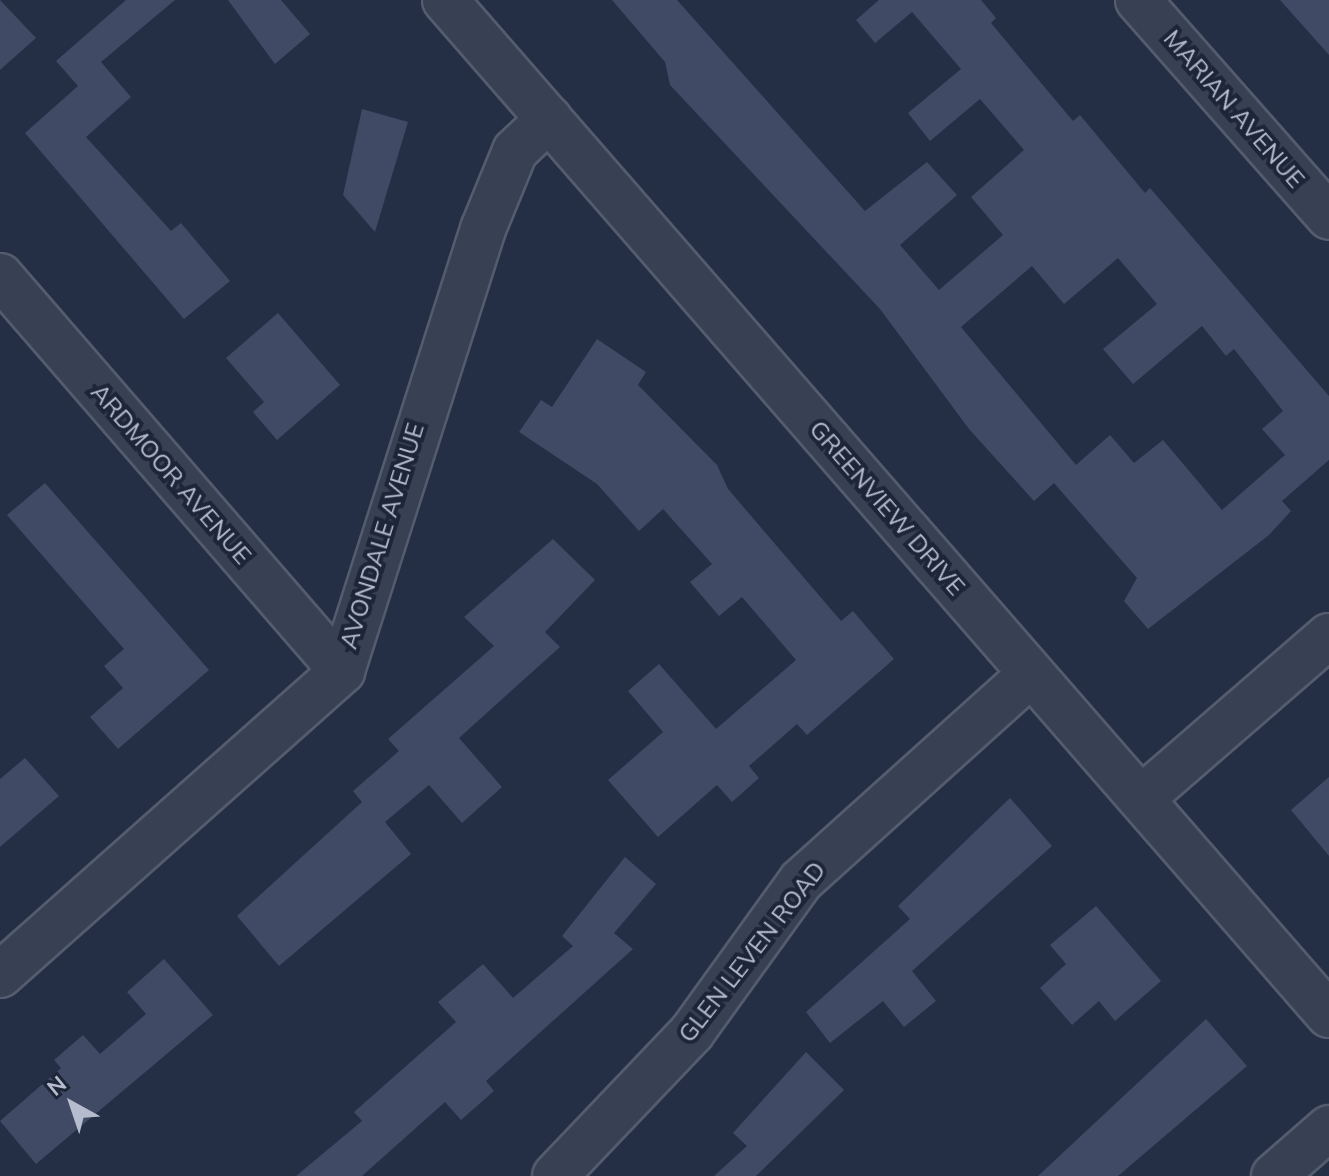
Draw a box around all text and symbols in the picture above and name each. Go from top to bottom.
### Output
street label: MARIAN AVENUE [1158,24,1310,194]
street label: ARDMOOR AVENUE [85,378,257,570]
street label: GREENVIEW DRIVE [803,415,971,601]
street label: AVONDALE AVENUE [334,420,430,652]
street label: GLEN LEVEN ROAD [673,856,831,1048]
north arrow [32,1064,112,1144]
text: N [41,1070,72,1102]

